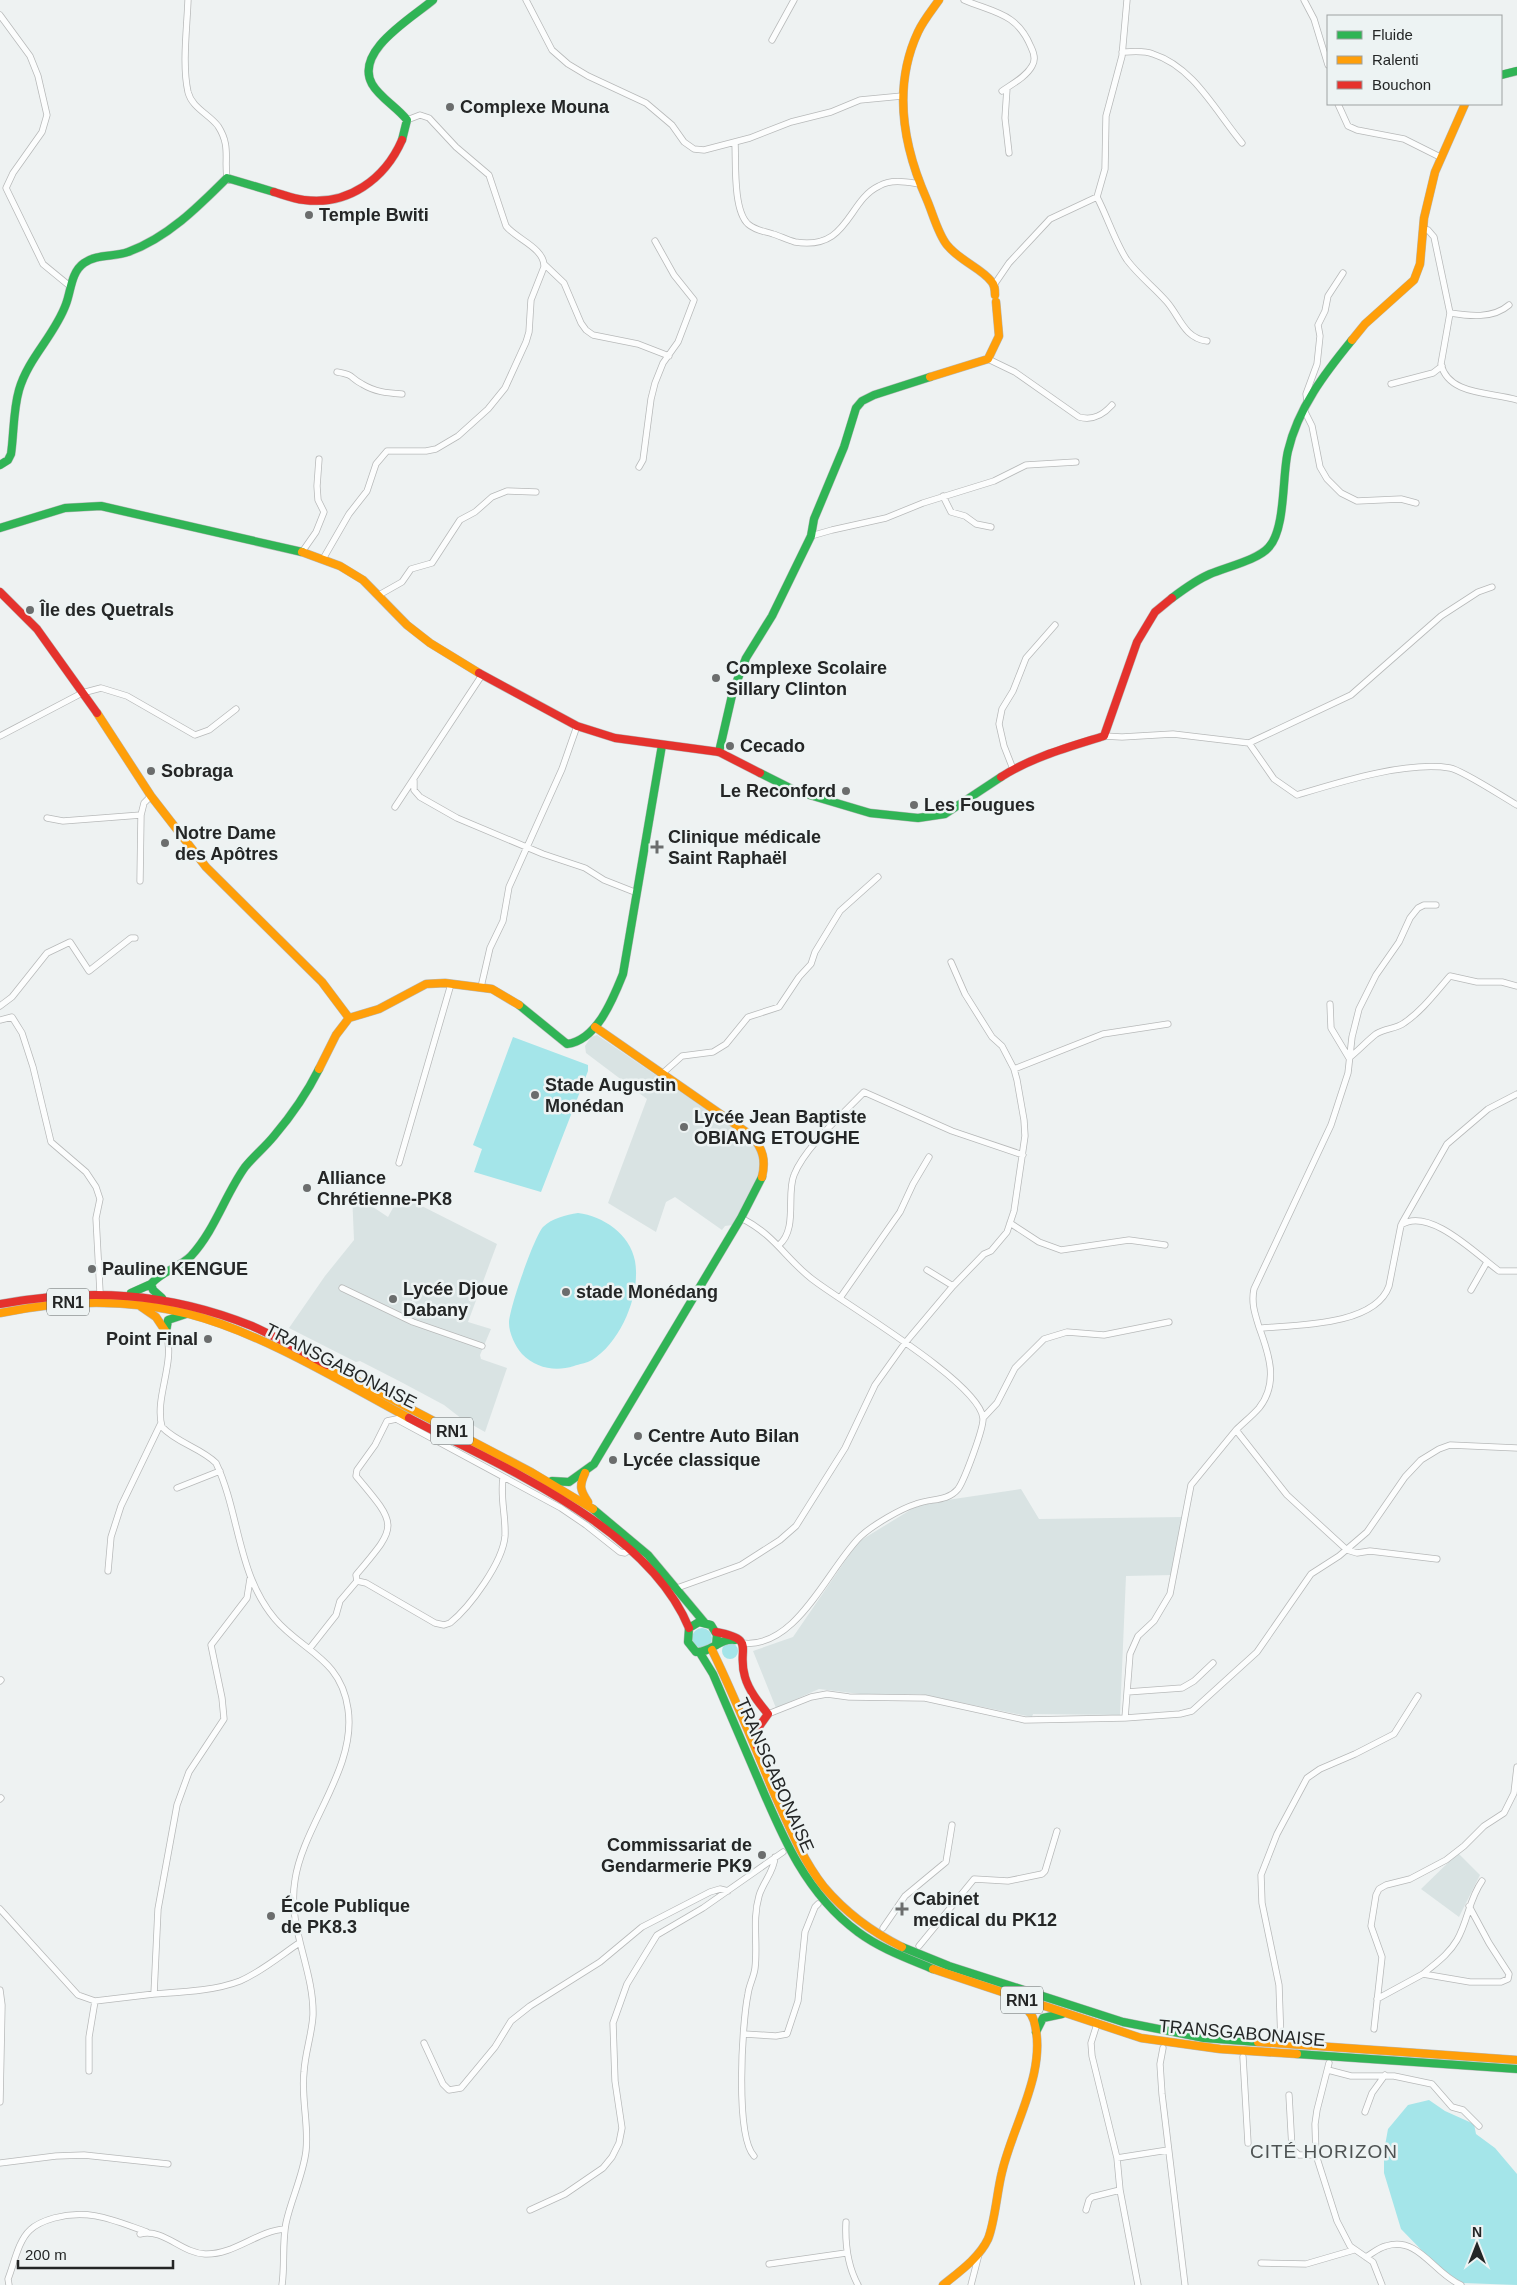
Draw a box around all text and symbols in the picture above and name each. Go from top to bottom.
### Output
legend [1327,15,1502,105]
text: Fluide [1372,26,1413,43]
text: Ralenti [1372,51,1419,68]
text: Bouchon [1372,76,1431,93]
place label: Complexe Mouna [460,97,610,117]
marker: Complexe Mouna [444,101,456,113]
place label: Temple Bwiti [319,205,429,225]
marker: Temple Bwiti [303,209,315,221]
place label: Île des Quetrals [39,599,174,620]
marker: Île des Quetrals [24,604,36,616]
place label: Complexe Scolaire Sillary Clinton [726,658,887,699]
marker: Complexe Scolaire Sillary Clinton [710,672,722,684]
place label: Cecado [740,736,805,756]
marker: Cecado [724,740,736,752]
place label: Sobraga [161,761,234,781]
marker: Sobraga [145,765,157,777]
place label: Le Reconford [720,781,836,801]
marker: Le Reconford [840,785,852,797]
place label: Les Fougues [924,795,1035,815]
marker: Les Fougues [908,799,920,811]
place label: Notre Dame des Apôtres [175,823,278,864]
place label: Clinique médicale Saint Raphaël [668,827,821,868]
marker: Notre Dame des Apôtres [159,837,171,849]
marker: Clinique médicale Saint Raphaël [650,840,664,854]
place label: Stade Augustin Monédan [545,1075,676,1116]
marker: Stade Augustin Monédan [529,1089,541,1101]
place label: Lycée Jean Baptiste OBIANG ETOUGHE [694,1107,866,1148]
marker: Lycée Jean Baptiste OBIANG ETOUGHE [678,1121,690,1133]
place label: Alliance Chrétienne-PK8 [317,1168,452,1209]
marker: Alliance Chrétienne-PK8 [301,1182,313,1194]
place label: Pauline KENGUE [102,1259,248,1279]
marker: Pauline KENGUE [86,1263,98,1275]
place label: Lycée Djoue Dabany [403,1279,508,1320]
place label: stade Monédang [576,1282,718,1302]
marker: stade Monédang [560,1286,572,1298]
road number: RN1 [47,1288,89,1315]
marker: Lycée Djoue Dabany [387,1293,399,1305]
street label: TRANSGABONAISE [262,1319,420,1413]
place label: Point Final [106,1329,198,1349]
marker: Point Final [202,1333,214,1345]
road number: RN1 [431,1418,473,1444]
place label: Centre Auto Bilan [648,1426,799,1446]
marker: Centre Auto Bilan [632,1430,644,1442]
place label: Lycée classique [623,1450,760,1470]
marker: Lycée classique [607,1454,619,1466]
street label: TRANSGABONAISE [732,1695,818,1855]
place label: Commissariat de Gendarmerie PK9 [601,1835,752,1876]
marker: Commissariat de Gendarmerie PK9 [756,1849,768,1861]
place label: Cabinet medical du PK12 [913,1889,1057,1930]
place label: École Publique de PK8.3 [281,1895,410,1937]
marker: Cabinet medical du PK12 [895,1902,909,1916]
marker: École Publique de PK8.3 [265,1910,277,1922]
road number: RN1 [1001,1986,1043,2014]
street label: TRANSGABONAISE [1158,2016,1326,2050]
district label: CITÉ HORIZON [1250,2141,1398,2162]
north arrow [1452,2220,1502,2270]
text: N [1472,2224,1482,2240]
scale bar [18,2238,172,2270]
text: 200 m [25,2246,67,2263]

